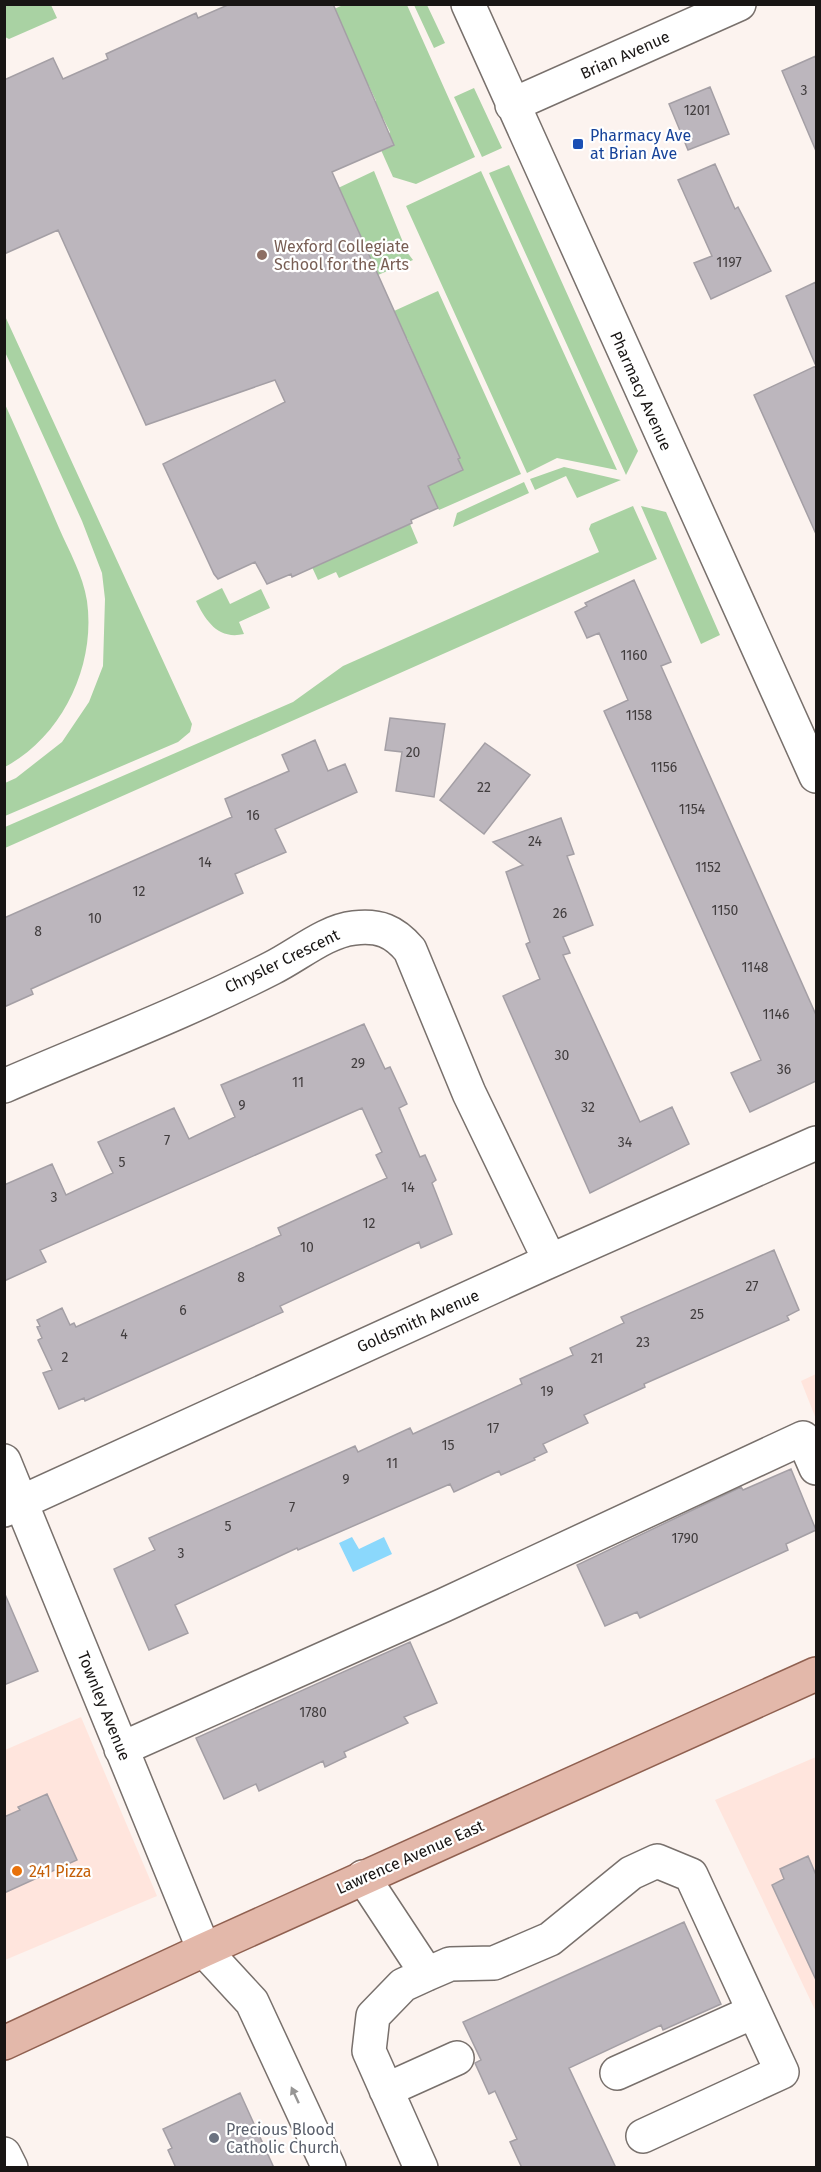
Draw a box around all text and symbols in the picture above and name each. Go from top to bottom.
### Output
street label: Brian Avenue [577,27,673,83]
house number: 3 [801,82,808,99]
house number: 1201 [684,102,710,119]
place label: Pharmacy Ave at Brian Ave [590,126,691,163]
marker: Pharmacy Ave at Brian Ave [571,137,585,151]
place label: Wexford Collegiate School for the Arts [274,237,409,274]
marker: Wexford Collegiate School for the Arts [255,248,269,262]
house number: 1197 [716,254,742,271]
street label: Pharmacy Avenue [606,328,676,454]
house number: 1160 [620,647,648,664]
house number: 1158 [626,707,653,724]
house number: 20 [406,744,421,761]
house number: 1156 [651,759,677,776]
house number: 22 [477,779,491,796]
house number: 1154 [679,801,706,818]
house number: 16 [246,807,260,824]
house number: 24 [528,833,543,850]
house number: 14 [198,854,212,871]
house number: 1152 [695,859,721,876]
house number: 12 [133,883,146,900]
house number: 1150 [712,902,739,919]
house number: 26 [553,905,567,922]
house number: 10 [88,910,102,927]
house number: 8 [34,923,42,940]
street label: Chrysler Crescent [222,925,343,997]
house number: 1148 [741,959,769,976]
house number: 1146 [763,1006,789,1023]
house number: 30 [555,1047,570,1064]
house number: 29 [351,1055,365,1072]
house number: 36 [777,1061,791,1078]
house number: 11 [292,1074,304,1091]
house number: 9 [238,1097,246,1114]
house number: 32 [581,1099,595,1116]
house number: 7 [164,1132,170,1149]
house number: 34 [618,1134,633,1151]
house number: 5 [118,1154,126,1171]
house number: 14 [401,1179,415,1196]
house number: 3 [51,1189,58,1206]
house number: 12 [363,1215,376,1232]
house number: 10 [300,1239,314,1256]
house number: 8 [237,1269,245,1286]
house number: 27 [745,1278,759,1295]
street label: Goldsmith Avenue [354,1286,482,1356]
house number: 6 [179,1302,187,1319]
house number: 25 [690,1306,704,1323]
house number: 4 [120,1326,128,1343]
house number: 23 [636,1334,650,1351]
house number: 2 [62,1349,69,1366]
house number: 21 [591,1350,603,1367]
house number: 19 [540,1383,554,1400]
house number: 17 [487,1420,499,1437]
house number: 15 [441,1437,455,1454]
house number: 11 [386,1455,398,1472]
house number: 9 [342,1471,350,1488]
house number: 7 [289,1499,295,1516]
house number: 5 [224,1518,232,1535]
house number: 1790 [671,1530,699,1547]
house number: 3 [178,1545,185,1562]
street label: Townley Avenue [73,1649,135,1763]
house number: 1780 [299,1704,327,1721]
street label: Lawrence Avenue East [333,1816,487,1898]
place label: 241 Pizza [29,1862,92,1881]
marker: 241 Pizza [10,1864,24,1878]
one-way arrow [291,2087,300,2104]
place label: Precious Blood Catholic Church [226,2120,339,2157]
marker: Precious Blood Catholic Church [207,2131,221,2145]

